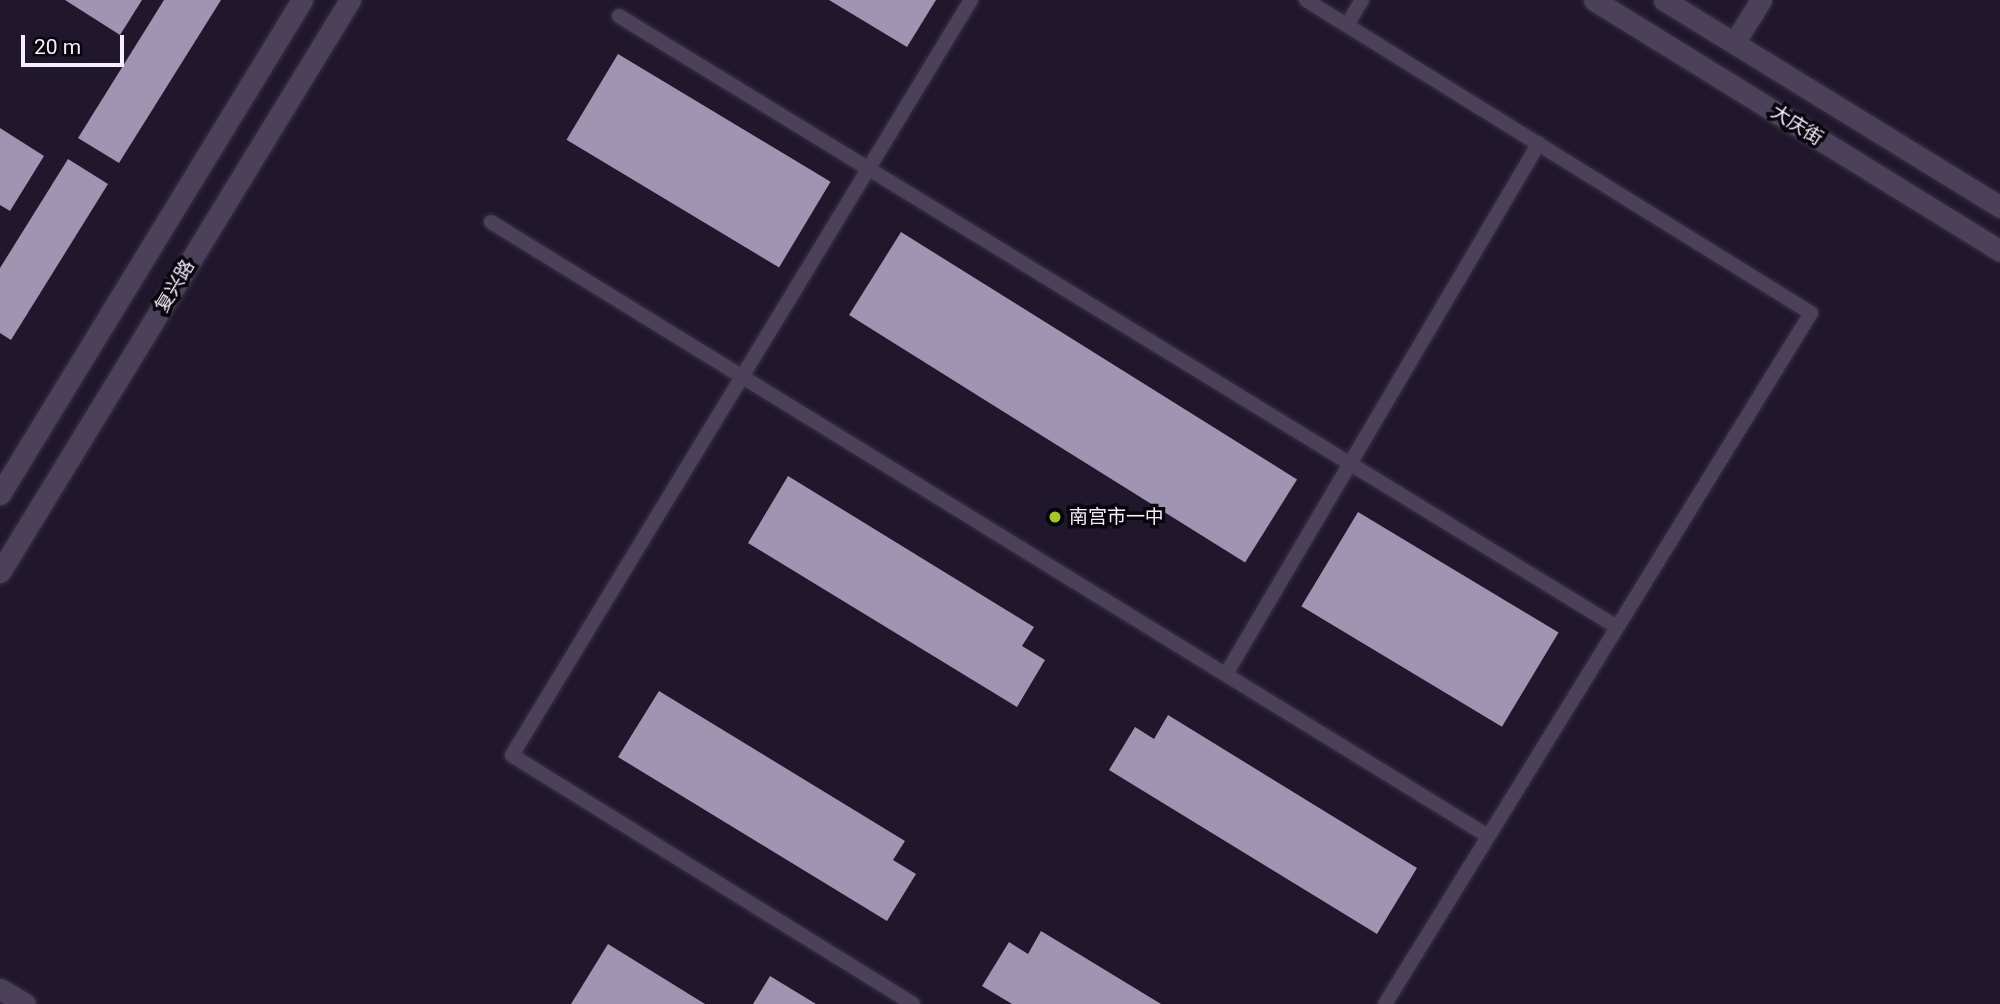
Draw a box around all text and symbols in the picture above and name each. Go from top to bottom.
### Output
scale bar [24,21,128,65]
text: 20 m [34,35,81,59]
street label: 大庆街 [1767,100,1827,150]
street label: 复兴路 [151,256,199,316]
place label: 南宫市一中 [1069,506,1164,528]
marker: 南宫市一中 [1047,509,1063,525]

